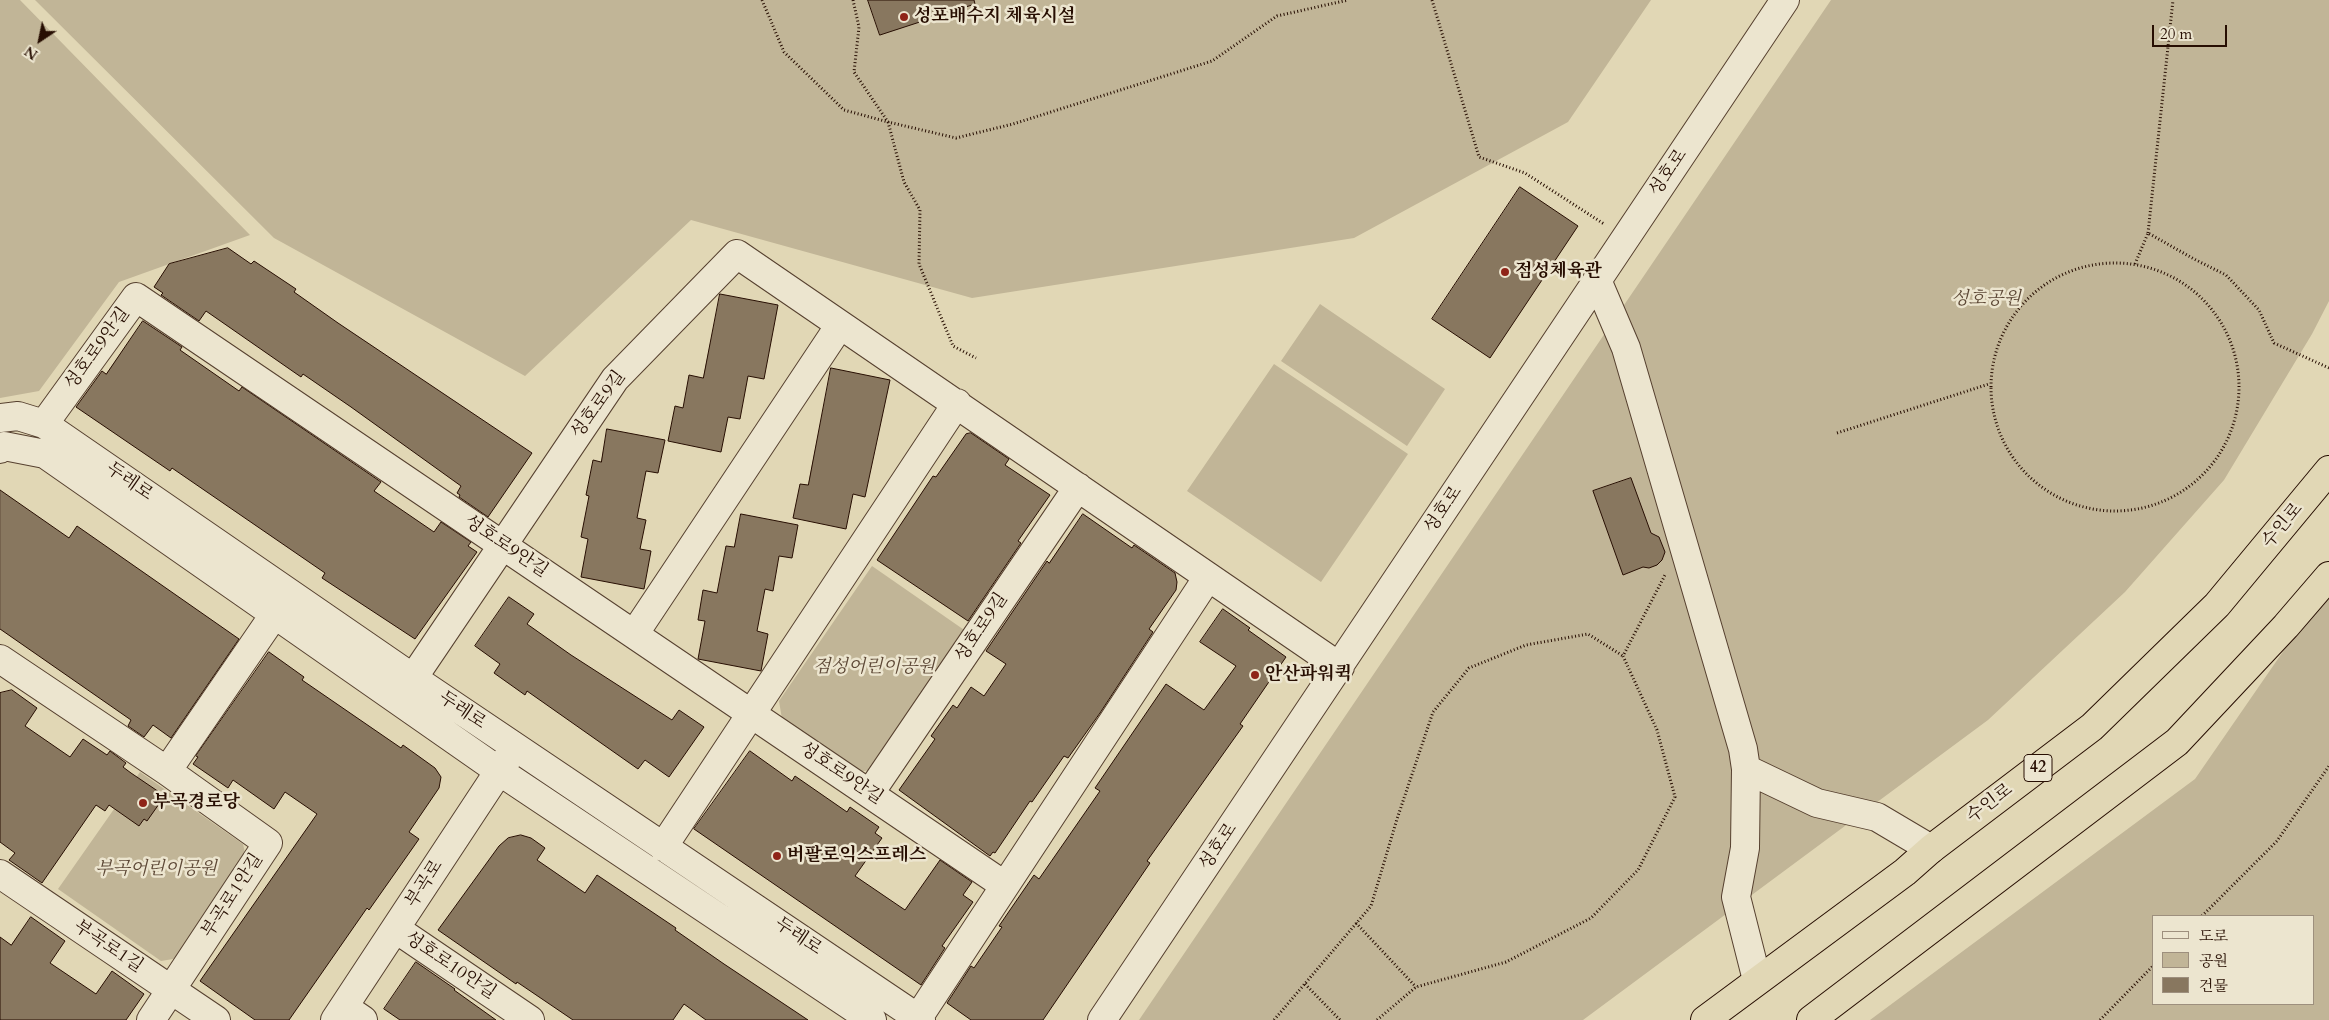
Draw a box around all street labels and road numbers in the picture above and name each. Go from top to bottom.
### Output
street label: 성호로 [1645,145,1693,201]
street label: 성호로9안길 [61,304,135,394]
street label: 성호로9길 [567,367,631,443]
street label: 두레로 [101,458,157,506]
street label: 성호로 [1420,482,1468,538]
street label: 수인로 [2258,499,2308,553]
street label: 성호로9안길 [460,511,552,583]
street label: 성호로9길 [951,589,1013,667]
street label: 두레로 [434,687,490,735]
street label: 성호로9안길 [795,738,887,810]
road number: 42 [2024,754,2052,781]
street label: 수인로 [1963,780,2017,828]
street label: 성호로 [1195,819,1243,875]
street label: 부곡로1안길 [198,850,268,942]
street label: 부곡로 [402,856,448,912]
street label: 두레로 [770,913,826,961]
street label: 부곡로1길 [69,916,147,978]
street label: 성호로10안길 [400,928,500,1004]

